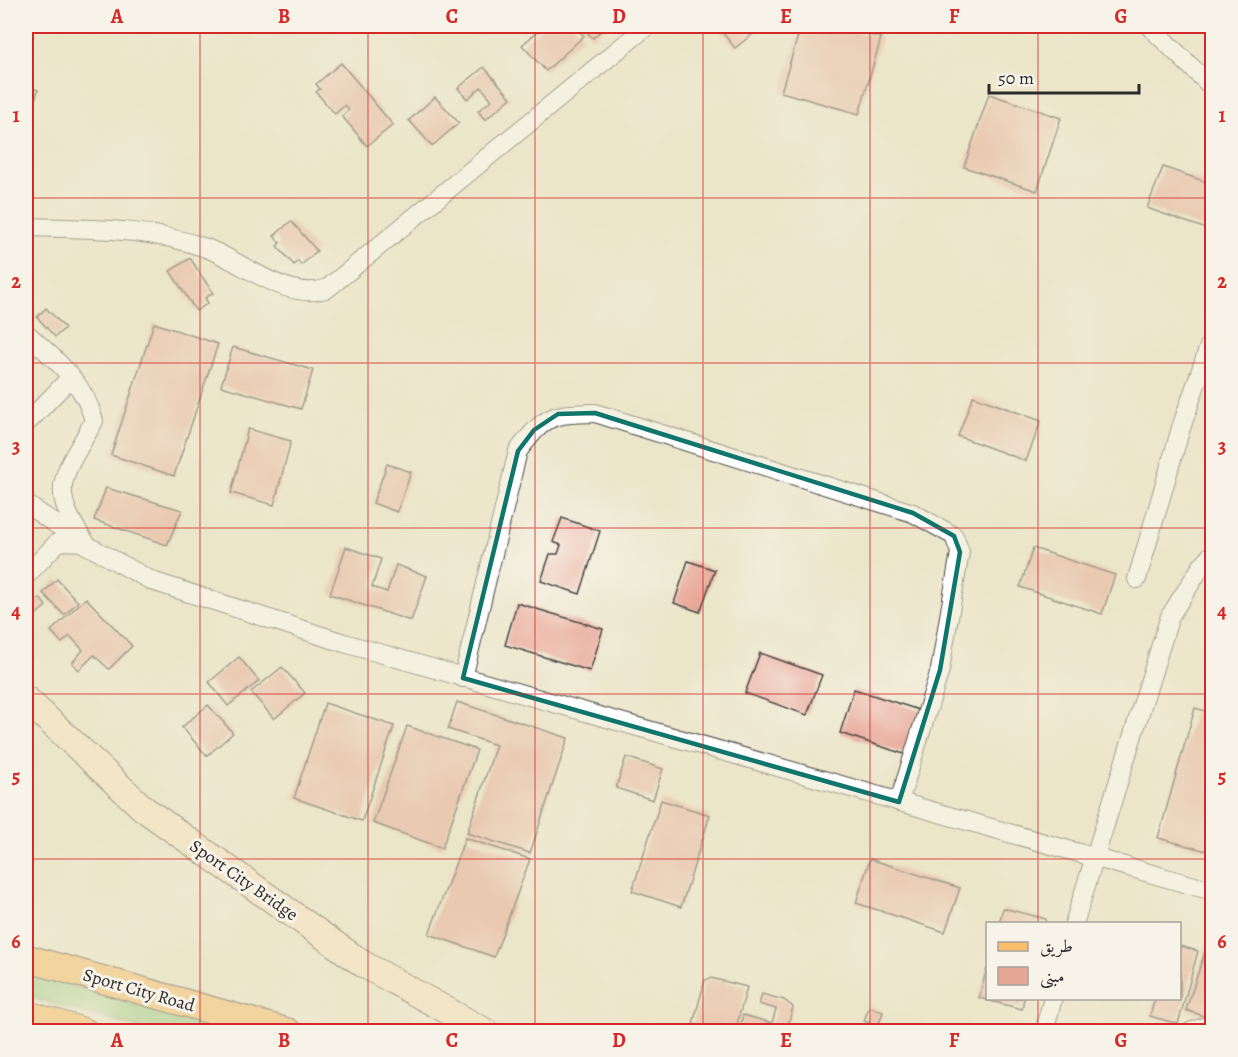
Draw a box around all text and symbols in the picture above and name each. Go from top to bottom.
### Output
text: A [110,3,124,30]
text: B [278,3,290,30]
text: C [446,3,458,30]
text: D [612,3,626,30]
text: E [780,3,792,30]
text: F [949,3,960,30]
text: G [1114,3,1128,30]
scale bar [989,57,1139,95]
text: 50 m [998,66,1034,90]
text: 1 [12,102,20,129]
text: 1 [1218,102,1226,129]
text: 2 [11,268,21,295]
text: 2 [1217,268,1227,295]
text: 3 [12,433,20,460]
text: 3 [1218,433,1226,460]
text: 4 [11,598,21,625]
text: 4 [1217,598,1227,625]
text: 5 [12,763,20,790]
text: 5 [1218,763,1226,790]
street label: Sport City Bridge [185,834,303,926]
legend [986,922,1181,1000]
text: 6 [11,928,21,955]
text: 6 [1217,928,1227,955]
text: طريق [1040,934,1073,958]
street label: Sport City Road [80,963,198,1018]
text: مبنى [1040,964,1065,989]
text: A [110,1027,124,1054]
text: B [278,1027,290,1054]
text: C [446,1027,458,1054]
text: D [612,1027,626,1054]
text: E [780,1027,792,1054]
text: F [949,1027,960,1054]
text: G [1114,1027,1128,1054]

